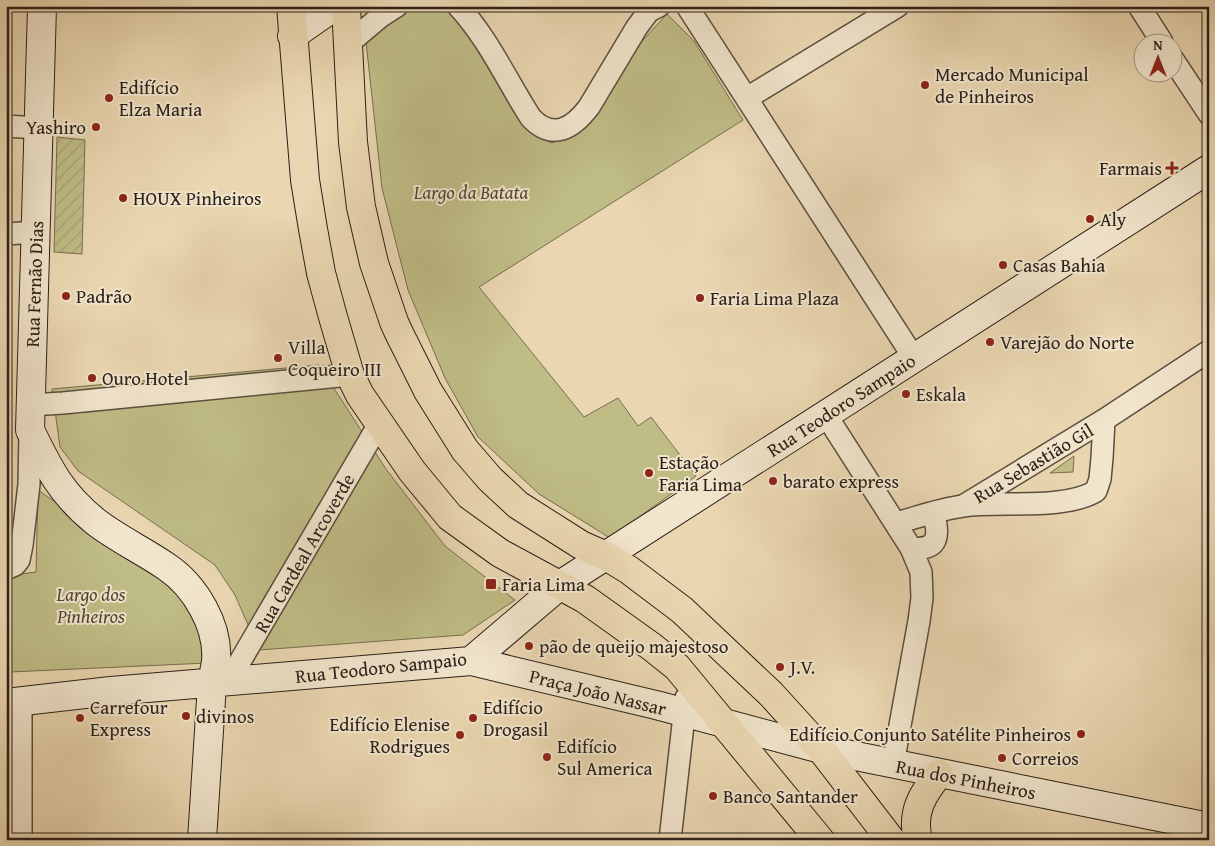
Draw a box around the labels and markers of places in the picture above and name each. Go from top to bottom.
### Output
place label: Mercado Municipal de Pinheiros [935,60,1089,110]
place label: Edifício Elza Maria [119,73,202,123]
marker: Mercado Municipal de Pinheiros [919,79,931,91]
marker: Edifício Elza Maria [103,92,115,104]
place label: Yashiro [26,113,86,141]
marker: Yashiro [90,121,102,133]
place label: Farmais [1099,154,1162,182]
marker: Farmais [1166,162,1178,174]
place label: HOUX Pinheiros [133,184,262,212]
marker: HOUX Pinheiros [117,192,129,204]
place label: Aly [1100,205,1127,233]
marker: Aly [1084,213,1096,225]
place label: Casas Bahia [1013,251,1105,279]
marker: Casas Bahia [997,259,1009,271]
place label: Padrão [76,282,132,310]
place label: Faria Lima Plaza [710,284,839,312]
marker: Padrão [60,290,72,302]
marker: Faria Lima Plaza [694,292,706,304]
place label: Varejão do Norte [1000,328,1134,356]
place label: Villa Coqueiro III [288,333,382,383]
marker: Varejão do Norte [984,336,996,348]
marker: Villa Coqueiro III [272,352,284,364]
place label: Ouro Hotel [102,364,189,392]
marker: Ouro Hotel [86,372,98,384]
place label: Eskala [916,380,966,408]
marker: Eskala [900,388,912,400]
place label: Estação Faria Lima [659,448,742,498]
marker: Estação Faria Lima [643,467,655,479]
place label: barato express [783,467,899,495]
marker: barato express [767,475,779,487]
place label: Faria Lima [502,570,585,598]
marker: Faria Lima [484,577,498,591]
place label: pão de queijo majestoso [539,632,729,660]
marker: pão de queijo majestoso [523,640,535,652]
place label: J.V. [788,653,815,681]
marker: J.V. [774,661,786,673]
place label: Carrefour Express [90,693,168,743]
place label: Edifício Drogasil [483,693,548,743]
place label: divinos [196,702,254,730]
marker: divinos [180,710,192,722]
place label: Edifício Elenise Rodrigues [330,710,450,760]
marker: Carrefour Express [74,712,86,724]
marker: Edifício Drogasil [467,712,479,724]
place label: Edifício Conjunto Satélite Pinheiros [789,720,1071,748]
marker: Edifício Conjunto Satélite Pinheiros [1075,728,1087,740]
marker: Edifício Elenise Rodrigues [454,729,466,741]
place label: Edifício Sul America [557,732,653,782]
place label: Correios [1012,744,1079,772]
marker: Edifício Sul America [541,751,553,763]
marker: Correios [996,752,1008,764]
place label: Banco Santander [723,782,858,810]
marker: Banco Santander [707,790,719,802]

